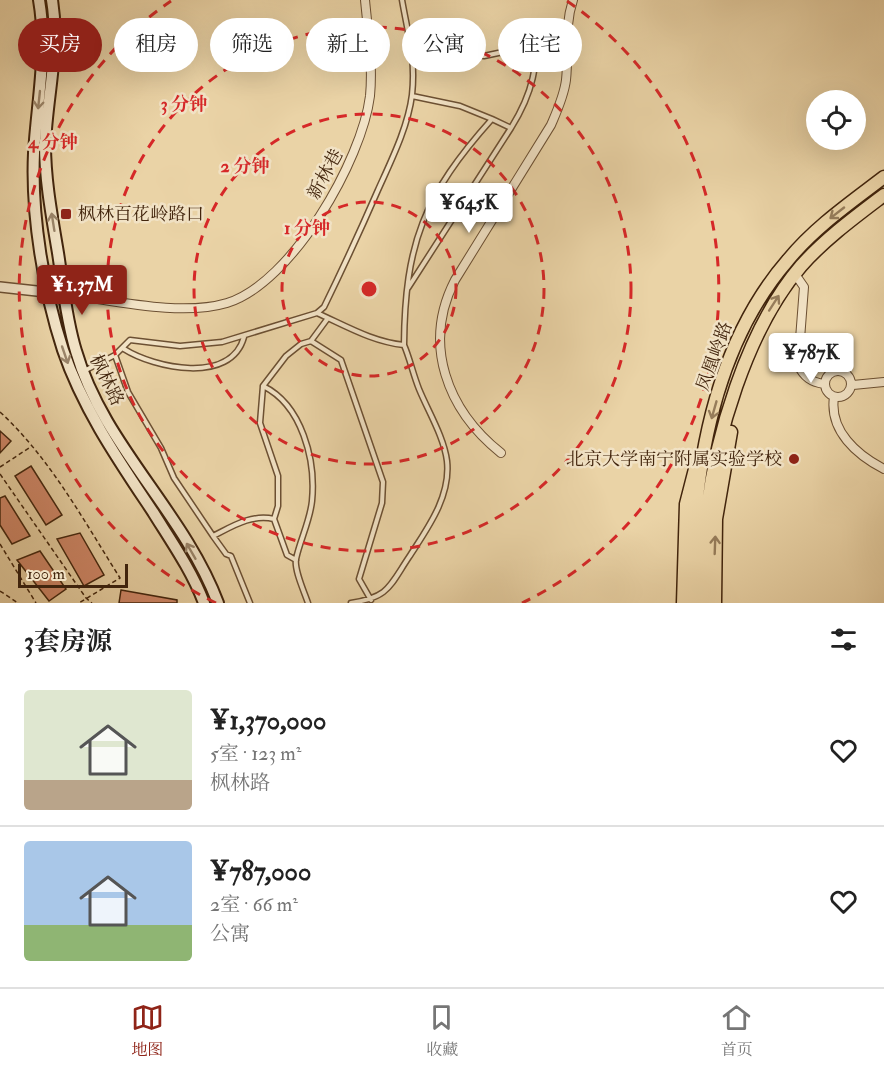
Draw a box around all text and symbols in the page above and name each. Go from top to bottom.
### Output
chip: 买房 [18,18,102,72]
chip: 租房 [114,18,198,72]
chip: 筛选 [210,18,294,72]
chip: 新上 [306,18,390,72]
chip: 公寓 [402,18,486,72]
chip: 住宅 [498,18,582,72]
one-way arrow [33,90,44,109]
map controls [806,90,866,150]
button: locate [806,90,866,150]
text: 3 分钟 [161,93,207,116]
text: 4 分钟 [27,131,78,154]
street label: 新林巷 [302,145,349,203]
text: 2 分钟 [221,155,269,178]
pin: ¥645K [427,183,511,234]
text: ¥645K [440,190,498,215]
place label: 枫林百花岭路口 [78,203,204,226]
one-way arrow [830,206,846,219]
marker: 枫林百花岭路口 [59,207,73,221]
one-way arrow [47,212,58,232]
text: 1 分钟 [284,217,330,240]
pin: ¥1.37M [33,265,131,316]
text: ¥1.37M [51,272,113,297]
centre of rings [359,279,379,299]
one-way arrow [768,296,780,312]
street label: 凤凰岭路 [691,318,738,394]
pin: ¥787K [769,333,853,384]
text: ¥787K [783,340,839,365]
one-way arrow [60,345,71,364]
street label: 枫林路 [84,351,129,410]
one-way arrow [708,400,719,419]
place label: 北京大学南宁附属实验学校 [566,448,782,471]
marker: 北京大学南宁附属实验学校 [787,452,801,466]
one-way arrow [709,535,721,555]
one-way arrow [185,543,197,560]
scale bar [18,561,128,588]
text: 100 m [27,564,65,584]
icon: filters [827,623,860,656]
text: 3套房源 [24,626,112,658]
text: ¥1,370,000 [210,705,326,737]
icon: home [72,714,144,786]
icon: heart [827,734,860,767]
text: 5室 · 123 m² [210,741,301,766]
text: 枫林路 [210,770,270,795]
text: ¥787,000 [210,856,311,888]
icon: home [72,865,144,937]
icon: heart [827,885,860,918]
text: 2室 · 66 m² [210,892,298,917]
text: 公寓 [210,921,250,946]
tab: 地图 [131,1001,164,1060]
tab: 收藏 [425,1001,458,1060]
tab: 首页 [720,1001,753,1060]

